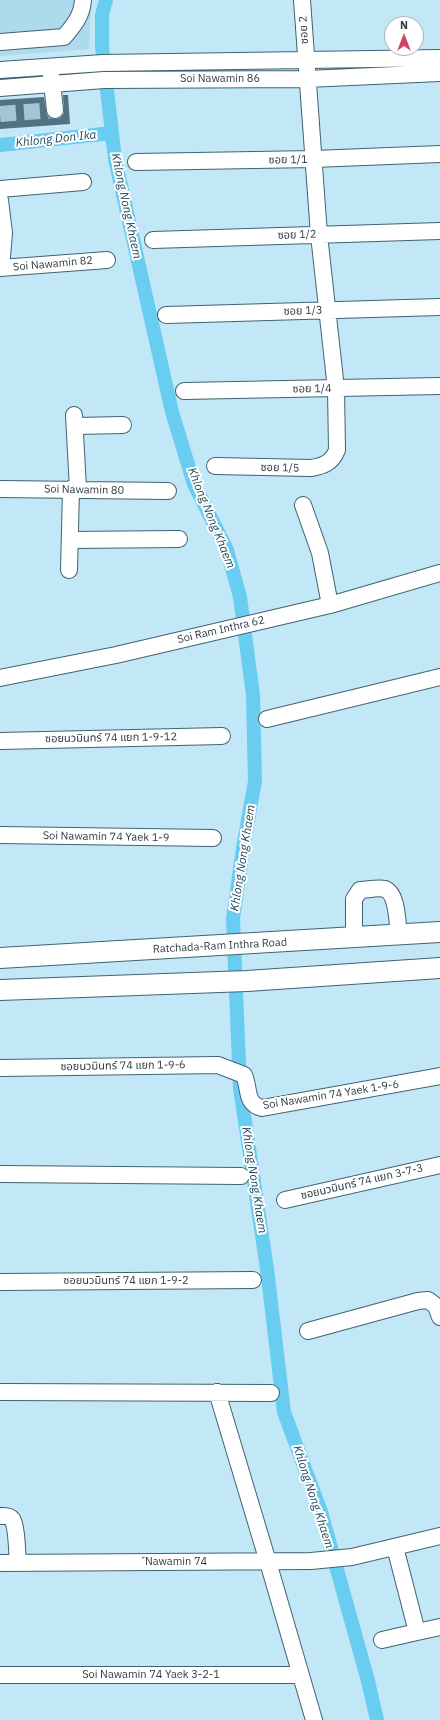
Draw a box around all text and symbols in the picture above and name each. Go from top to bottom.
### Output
street label: ซอย 2 [297,16,311,44]
north arrow [384,16,424,56]
text: N [400,18,408,32]
street label: Soi Nawamin 86 [180,72,260,86]
water label: Khlong Don Ika [15,128,97,150]
water label: Khlong Nong Khaem [108,152,144,260]
street label: ซอย 1/1 [268,153,308,167]
street label: ซอย 1/2 [277,228,317,242]
street label: Soi Nawamin 82 [13,254,93,274]
street label: ซอย 1/3 [283,304,323,318]
street label: ซอย 1/4 [292,382,332,396]
street label: ซอย 1/5 [260,461,300,475]
water label: Khlong Nong Khaem [184,465,238,571]
street label: Soi Nawamin 80 [44,483,124,497]
street label: Soi Ram Inthra 62 [176,614,266,646]
street label: ซอยนวมินทร์ 74 แยก 1-9-12 [45,730,177,746]
water label: Khlong Nong Khaem [227,804,259,912]
street label: Soi Nawamin 74 Yaek 1-9 [43,829,169,845]
street label: Ratchada-Ram Inthra Road [153,936,287,956]
street label: ซอยนวมินทร์ 74 แยก 1-9-6 [60,1058,186,1074]
street label: Soi Nawamin 74 Yaek 1-9-6 [262,1078,400,1112]
water label: Khlong Nong Khaem [238,1126,270,1234]
street label: ซอยนวมินทร์ 74 แยก 3-7-3 [299,1161,425,1203]
street label: ซอยนวมินทร์ 74 แยก 1-9-2 [63,1274,189,1288]
water label: Khlong Nong Khaem [290,1444,336,1550]
street label: ์Nawamin 74 [145,1555,207,1569]
street label: Soi Nawamin 74 Yaek 3-2-1 [82,1668,220,1682]

